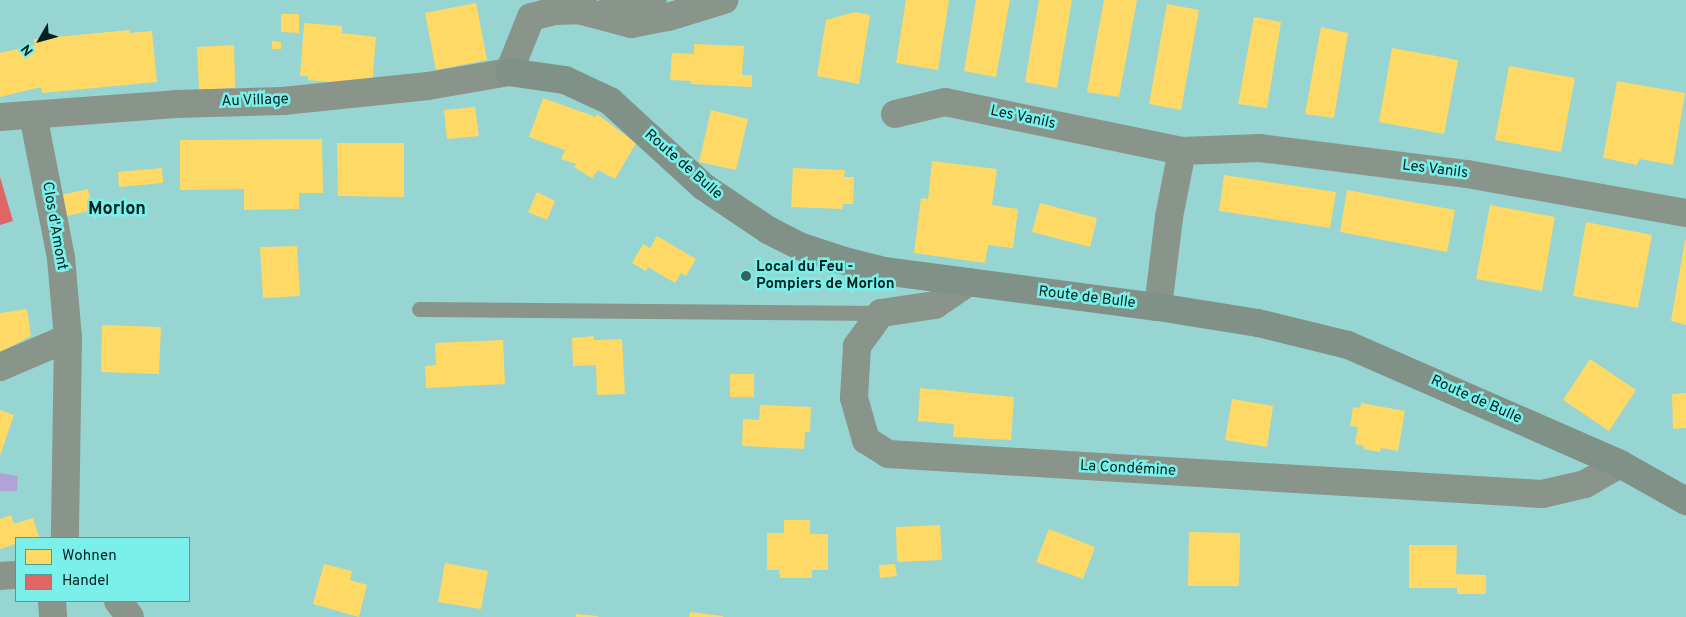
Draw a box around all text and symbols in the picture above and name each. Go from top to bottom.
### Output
north arrow [15,15,65,65]
text: N [18,40,38,59]
street label: Au Village [221,91,289,111]
street label: Les Vanils [988,102,1058,134]
street label: Route de Bulle [640,126,726,204]
street label: Les Vanils [1401,157,1469,183]
street label: Clos d'Amont [37,180,71,272]
district label: Morlon [88,199,146,221]
place label: Local du Feu - Pompiers de Morlon [756,258,895,293]
marker: Local du Feu - Pompiers de Morlon [740,270,752,282]
street label: Route de Bulle [1037,283,1137,313]
street label: Route de Bulle [1428,372,1524,428]
street label: La Condémine [1079,457,1177,481]
legend [15,537,190,602]
text: Wohnen [62,547,117,566]
text: Handel [62,572,109,591]

